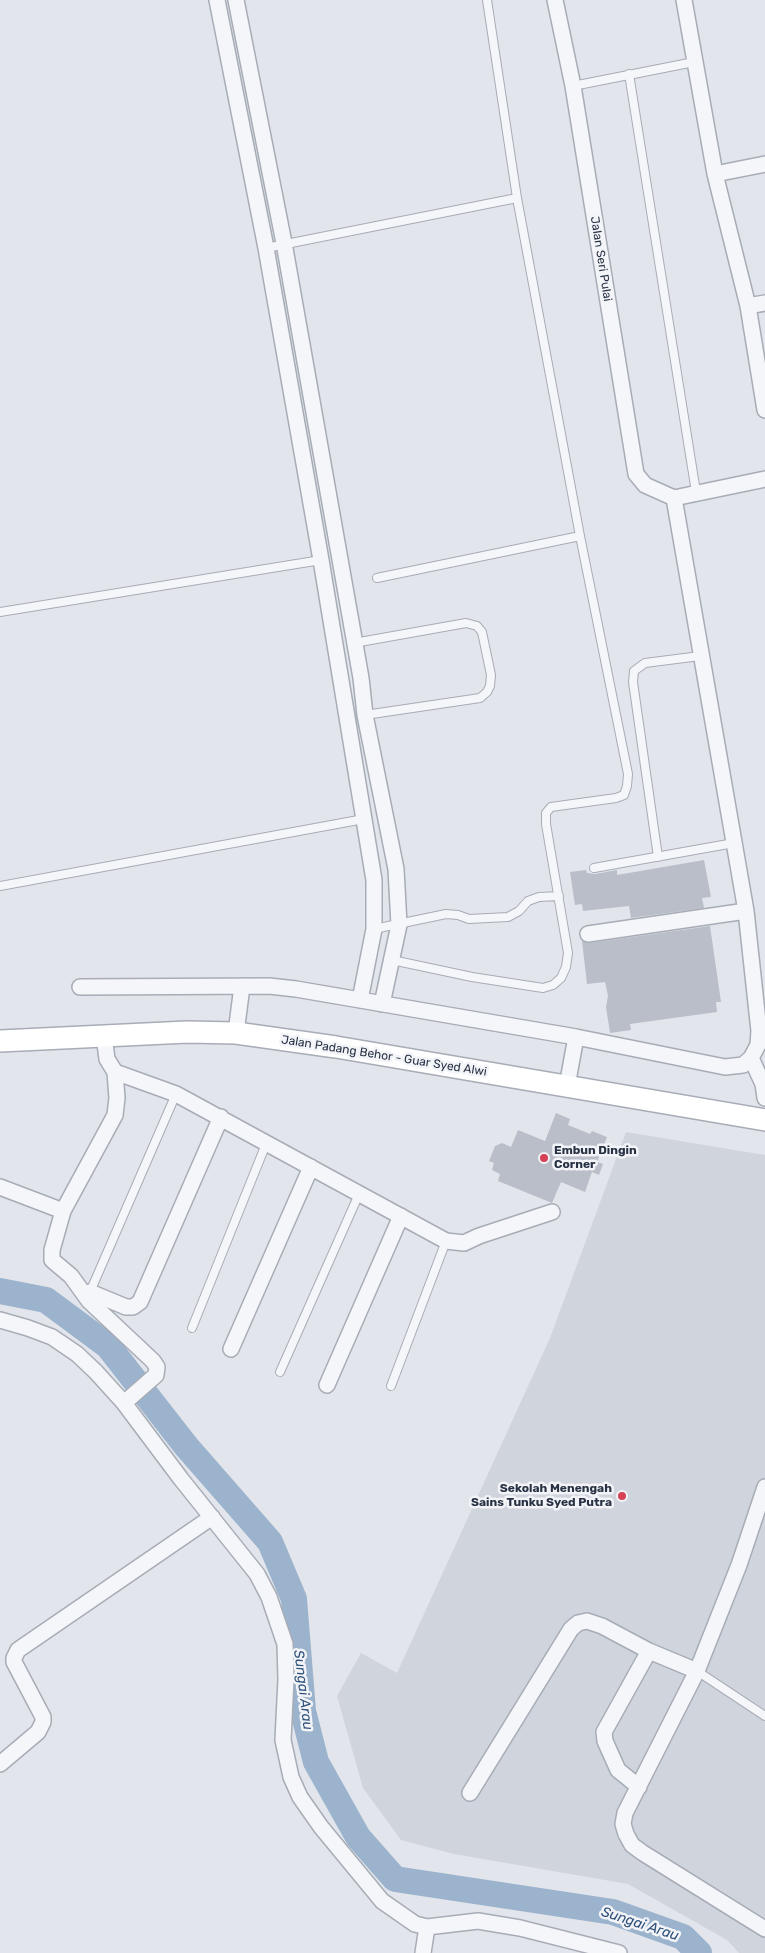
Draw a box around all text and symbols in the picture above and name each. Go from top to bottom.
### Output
street label: Jalan Seri Pulai [587,215,615,303]
street label: Jalan Padang Behor - Guar Syed Alwi [280,1033,488,1079]
place label: Embun Dingin Corner [554,1144,637,1172]
marker: Embun Dingin Corner [538,1152,550,1164]
place label: Sekolah Menengah Sains Tunku Syed Putra [471,1482,612,1510]
marker: Sekolah Menengah Sains Tunku Syed Putra [616,1490,628,1502]
water label: Sungai Arau [290,1649,316,1731]
water label: Sungai Arau [599,1904,681,1944]

